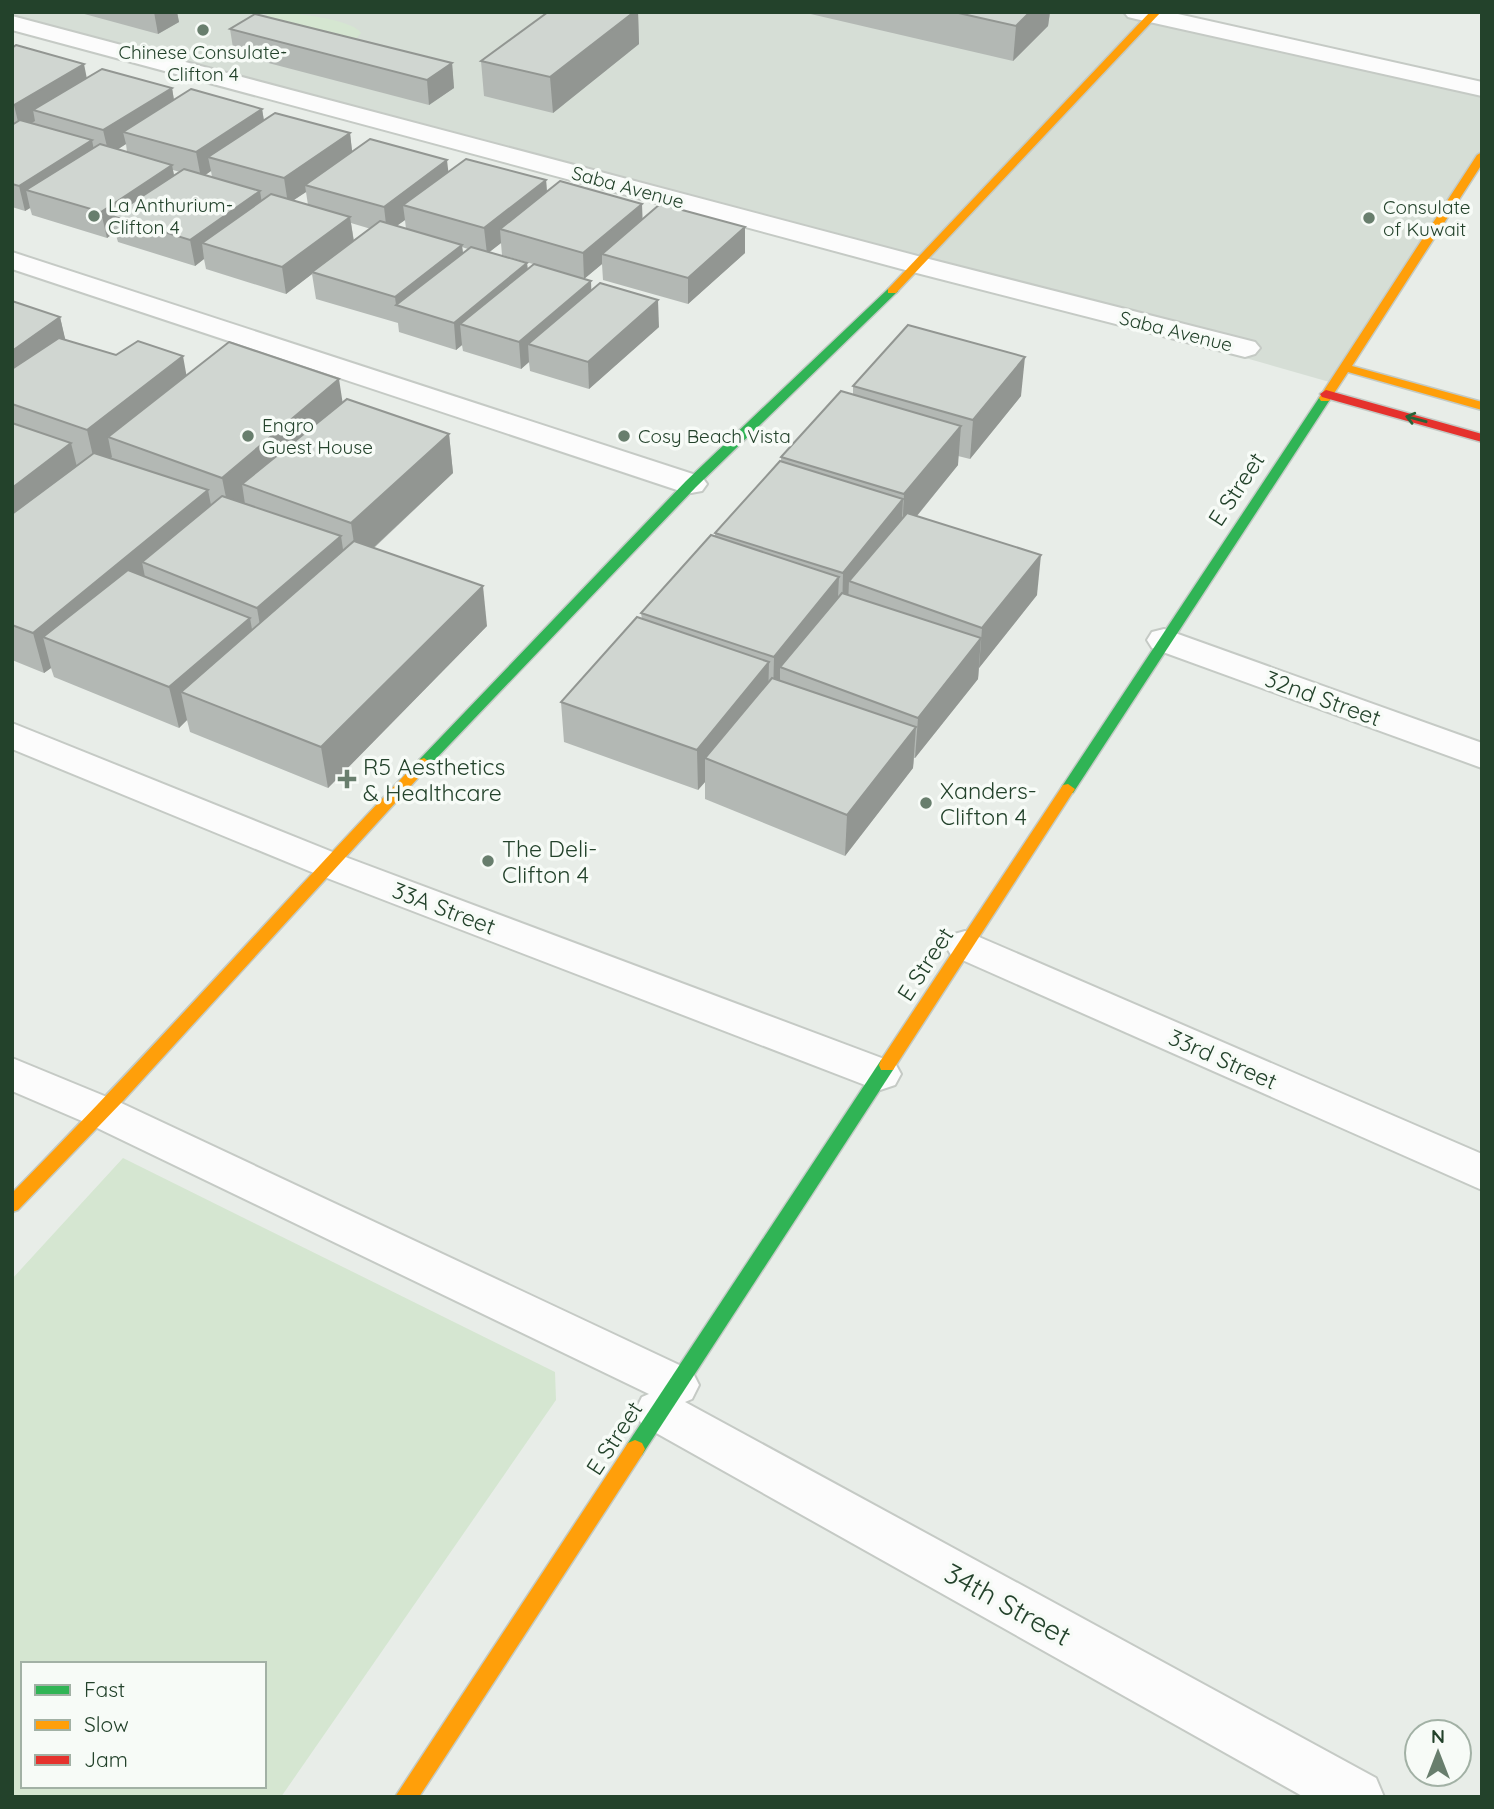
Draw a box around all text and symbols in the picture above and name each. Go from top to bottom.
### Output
marker: Chinese Consulate- Clifton 4 [195,22,211,38]
place label: Chinese Consulate- Clifton 4 [119,40,287,86]
street label: Saba Avenue [569,160,687,214]
place label: La Anthurium- Clifton 4 [108,193,233,239]
place label: Consulate of Kuwait [1383,195,1471,241]
marker: La Anthurium- Clifton 4 [86,208,102,224]
marker: Consulate of Kuwait [1361,210,1377,226]
street label: Saba Avenue [1117,305,1235,357]
one-way arrow [1406,412,1428,425]
place label: Engro Guest House [262,413,373,459]
place label: Cosy Beach Vista [638,424,791,448]
marker: Engro Guest House [240,428,256,444]
marker: Cosy Beach Vista [616,428,632,444]
street label: E Street [1201,446,1271,531]
street label: 32nd Street [1261,664,1385,732]
place label: R5 Aesthetics & Healthcare [363,752,505,807]
marker: R5 Aesthetics & Healthcare [337,769,357,789]
place label: Xanders- Clifton 4 [940,776,1037,831]
marker: Xanders- Clifton 4 [918,795,934,811]
place label: The Deli- Clifton 4 [502,834,597,889]
marker: The Deli- Clifton 4 [480,853,496,869]
street label: 33A Street [388,875,500,941]
street label: E Street [890,921,960,1006]
street label: 33rd Street [1164,1022,1282,1096]
street label: E Street [579,1395,649,1480]
street label: 34th Street [939,1555,1077,1653]
legend [21,1662,266,1788]
text: Fast [84,1676,125,1702]
text: Slow [84,1711,129,1737]
north arrow [1403,1718,1473,1788]
text: N [1431,1724,1445,1748]
text: Jam [84,1746,128,1772]

